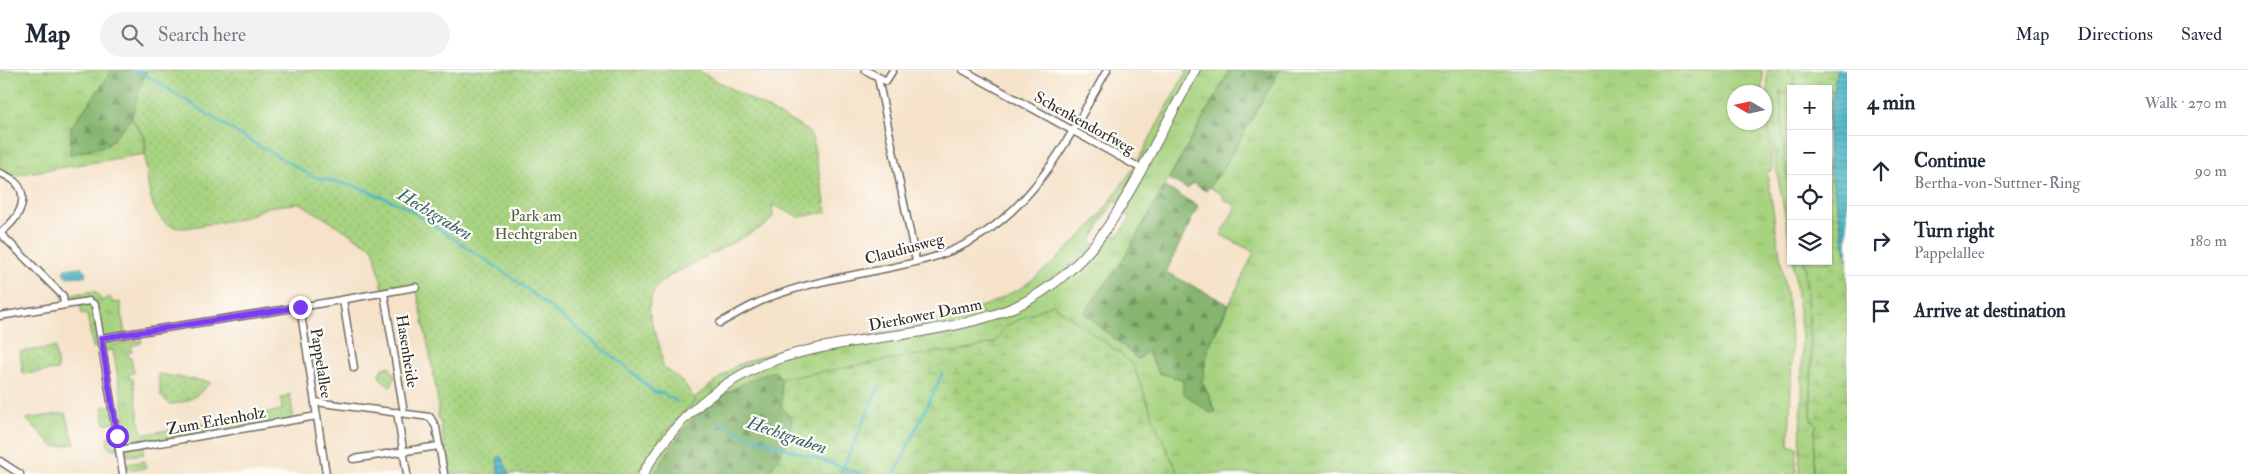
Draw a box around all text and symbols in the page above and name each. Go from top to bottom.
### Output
search box [100,12,450,57]
text: Map [25,19,70,50]
icon: search [118,21,146,49]
text: Search here [158,23,246,47]
text: Map [2016,23,2049,46]
text: Directions [2077,23,2153,46]
text: Saved [2181,23,2222,46]
north arrow [1727,85,1772,130]
map controls [1787,85,1832,265]
button: + [1787,85,1832,130]
street label: Schenkendorfweg [1031,87,1139,159]
text: 4 min [1867,89,1915,116]
text: Walk · 270 m [2145,93,2227,113]
button: − [1787,130,1832,175]
text: Continue [1914,149,1985,173]
icon: ahead [1867,157,1895,185]
text: 90 m [2195,161,2227,181]
text: Bertha-von-Suttner-Ring [1914,173,2080,193]
button: locate [1787,175,1832,220]
water label: Hechtgraben [392,183,476,246]
park label: Park am Hechtgraben [495,206,577,244]
text: Turn right [1914,219,1994,243]
button: layers [1787,220,1832,265]
icon: right [1867,227,1895,255]
street label: Claudiusweg [863,229,947,269]
text: 180 m [2190,231,2227,251]
text: Pappelallee [1914,243,1985,263]
street label: Dierkower Damm [867,294,984,336]
route end [289,296,312,319]
icon: arrive [1867,297,1895,325]
text: Arrive at destination [1914,299,2066,323]
street label: Hasenheide [391,313,423,390]
street label: Pappelallee [305,327,336,400]
street label: Zum Erlenholz [165,402,268,440]
water label: Hechtgraben [743,411,830,460]
route start [106,425,129,448]

